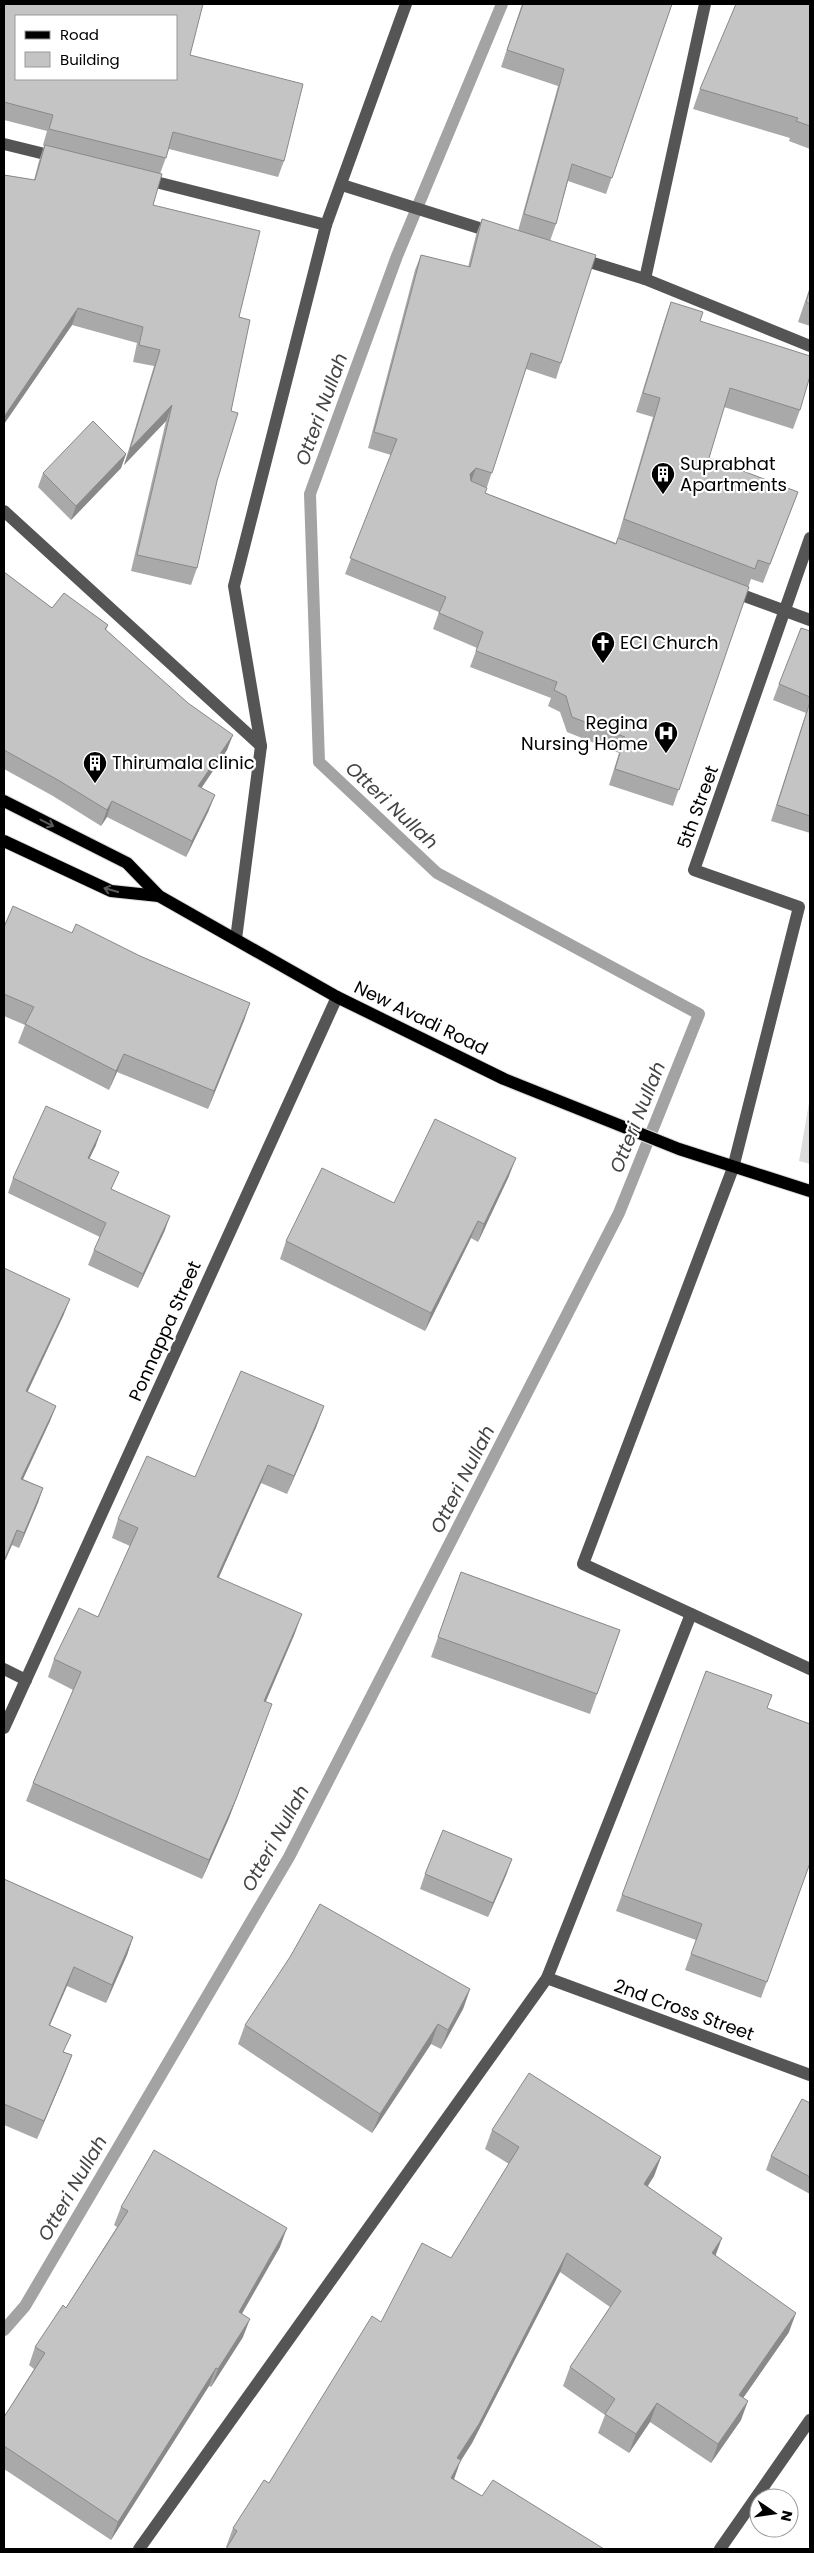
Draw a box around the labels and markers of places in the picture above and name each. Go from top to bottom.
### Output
place label: Suprabhat Apartments [680,451,787,497]
building icon: Suprabhat Apartments [650,461,676,495]
church icon: ECI Church [590,630,616,664]
place label: ECI Church [620,630,718,655]
place label: Regina Nursing Home [521,710,648,756]
hospital icon: Regina Nursing Home [653,720,679,754]
building icon: Thirumala clinic [82,750,108,784]
place label: Thirumala clinic [112,750,255,775]

